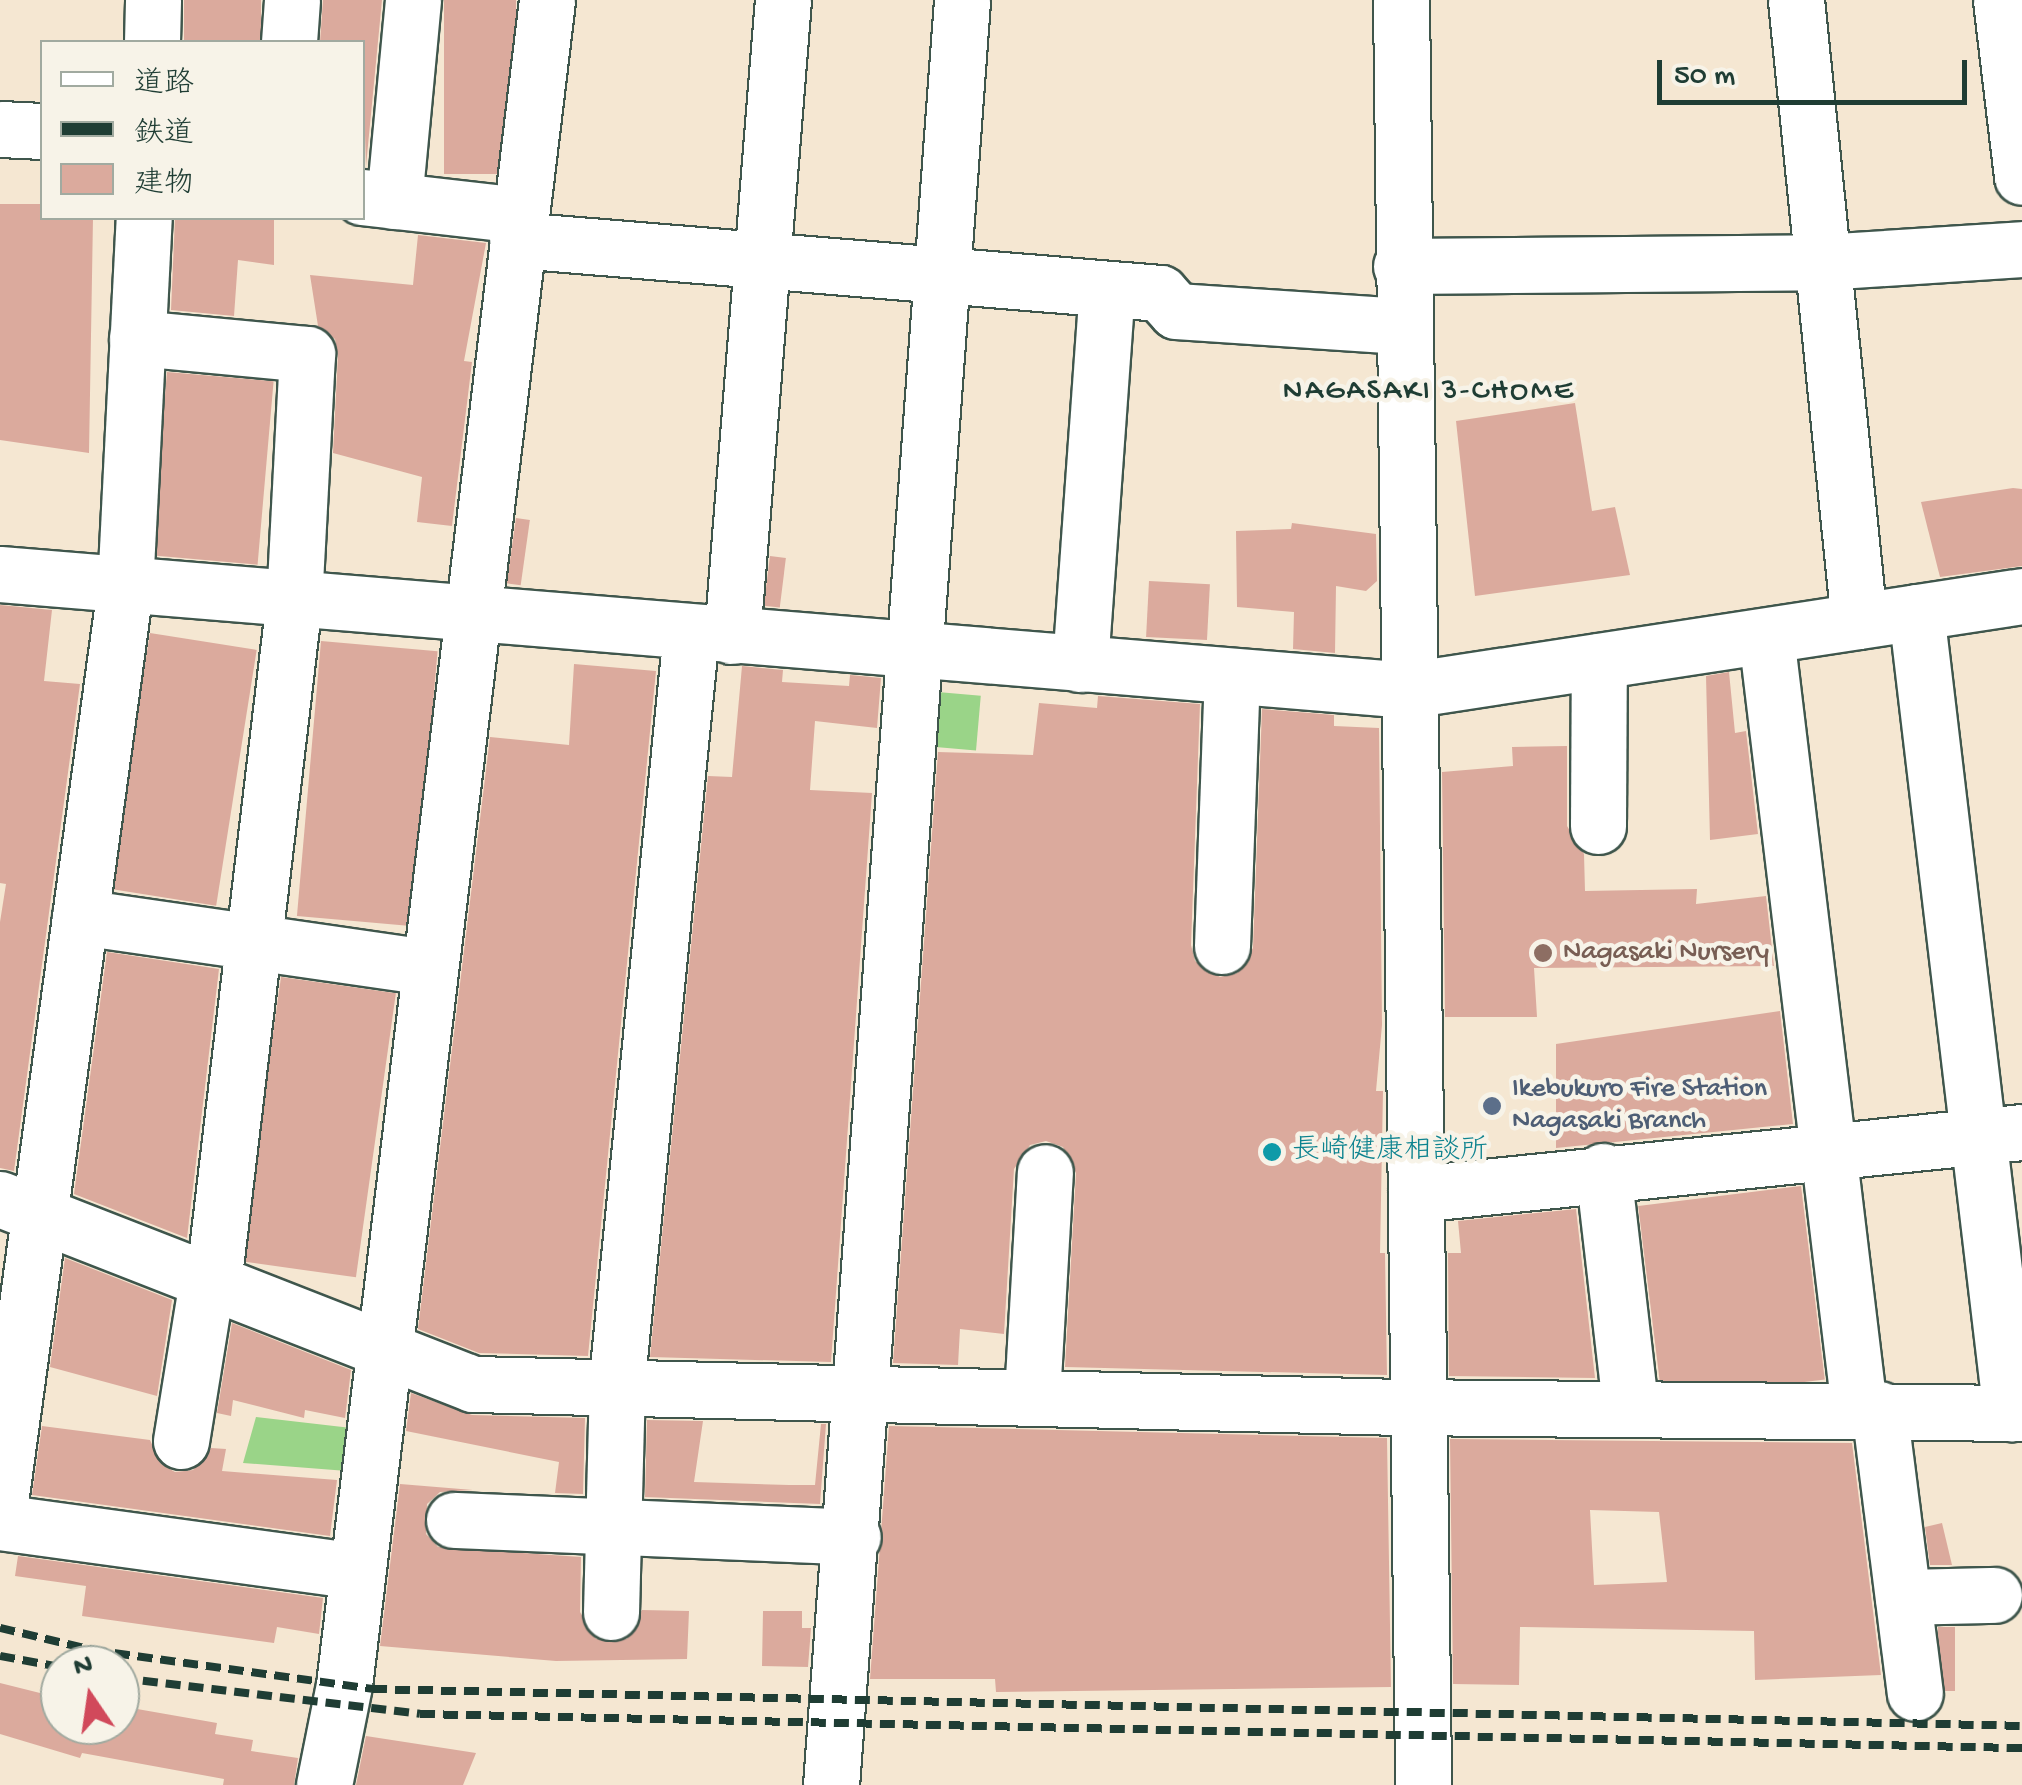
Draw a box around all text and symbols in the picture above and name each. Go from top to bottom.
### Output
legend [40,40,365,220]
scale bar [1662,40,1972,102]
text: 50 m [1674,60,1735,95]
text: 道路 [134,68,194,103]
text: 鉄道 [134,118,194,153]
text: 建物 [134,168,194,203]
district label: NAGASAKI 3-CHOME [1283,375,1575,411]
place label: Nagasaki Nursery [1563,936,1769,970]
marker: Nagasaki Nursery [1532,942,1554,964]
place label: Ikebukuro Fire Station Nagasaki Branch [1512,1073,1767,1139]
marker: Ikebukuro Fire Station Nagasaki Branch [1481,1095,1503,1117]
place label: 長崎健康相談所 [1292,1135,1488,1169]
marker: 長崎健康相談所 [1261,1141,1283,1163]
north arrow [40,1645,140,1745]
text: N [71,1649,96,1685]

